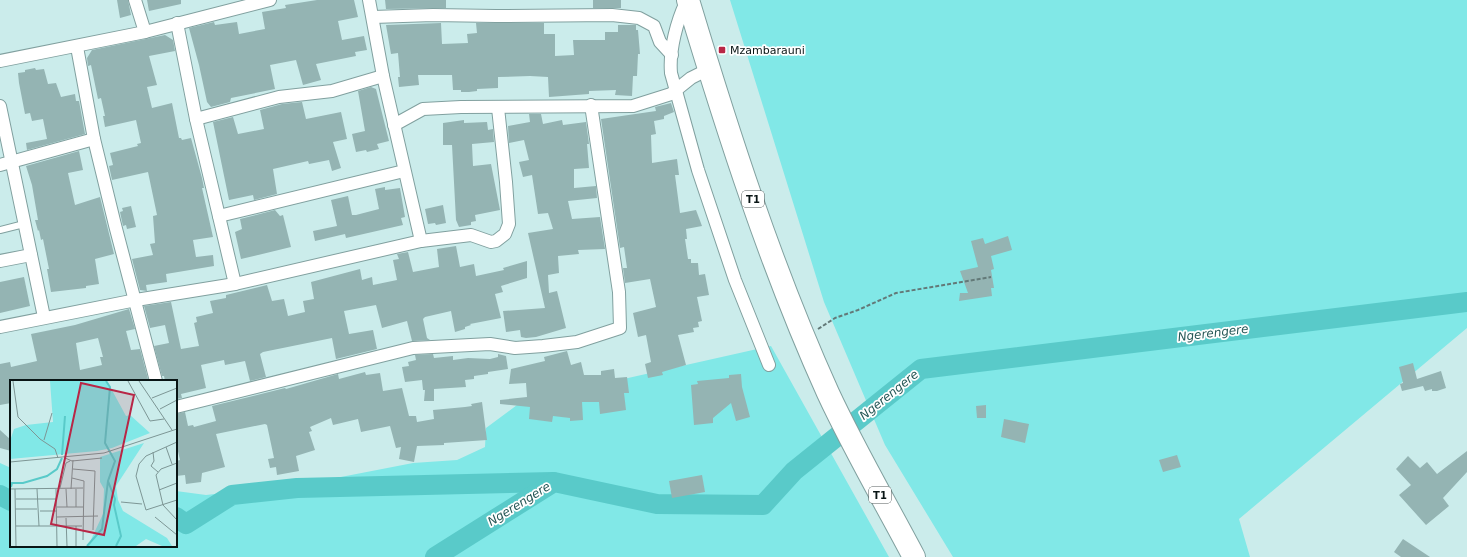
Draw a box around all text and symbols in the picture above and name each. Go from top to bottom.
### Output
place label: Mzambarauni [730,44,805,57]
marker: Mzambarauni [717,45,727,55]
road number: T1 [742,191,764,207]
water label: Ngerengere [1177,322,1249,344]
water label: Ngerengere [857,367,921,423]
inset map [10,380,177,547]
water label: Ngerengere [485,479,553,529]
road number: T1 [869,487,891,503]

